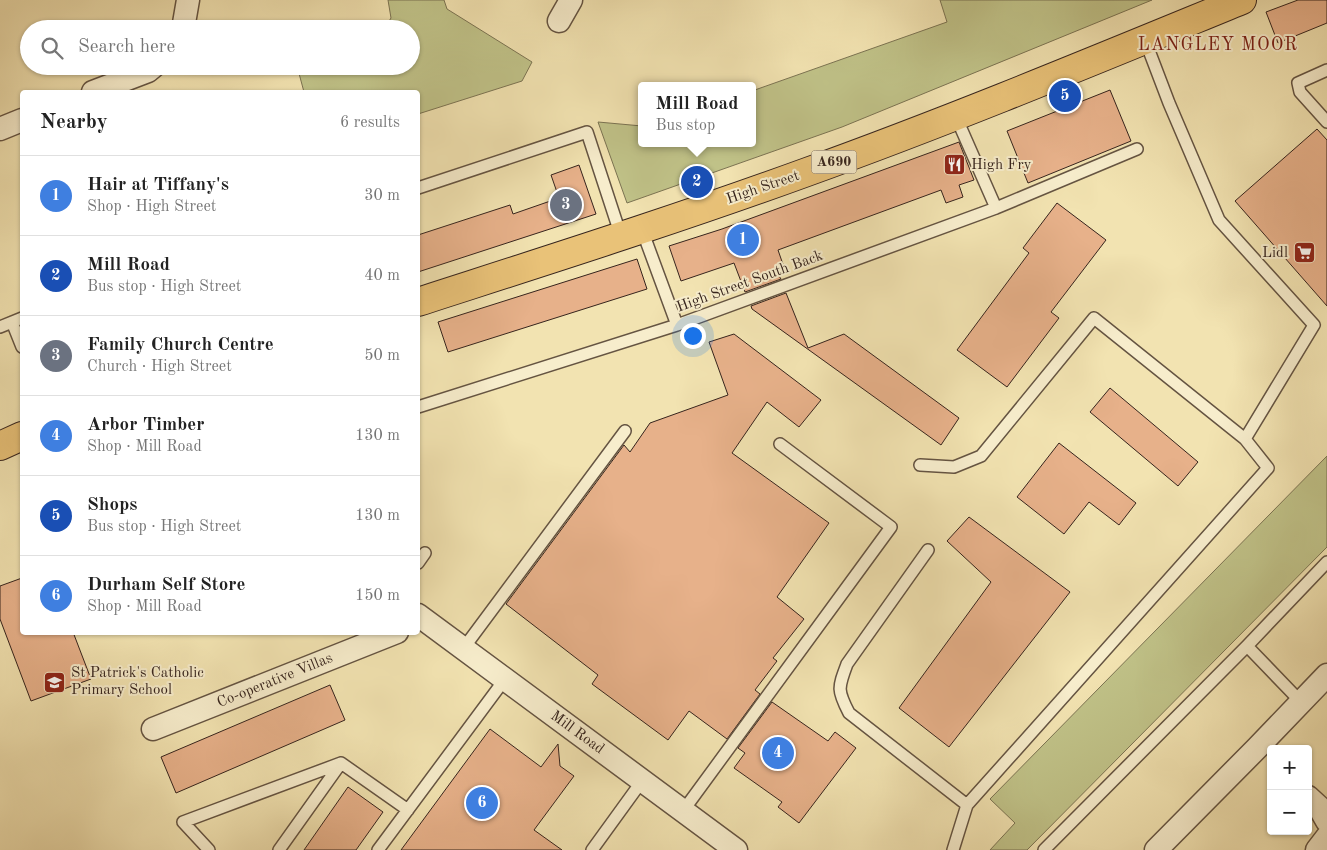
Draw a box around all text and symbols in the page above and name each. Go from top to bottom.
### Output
search box [20,20,420,75]
icon: search [38,34,66,62]
district label: LANGLEY MOOR [1138,36,1298,54]
text: Search here [78,38,175,57]
pin: 5 [1049,77,1081,115]
popup [638,82,756,147]
text: Mill Road [656,95,738,114]
text: Nearby [40,112,108,133]
text: 6 results [340,115,400,131]
text: Bus stop [656,118,715,134]
road number: A690 [812,150,856,173]
restaurant icon: High Fry [943,153,967,177]
place label: High Fry [971,158,1032,173]
pin: 2 [681,163,713,201]
street label: High Street [725,169,801,207]
text: Hair at Tiffany's [87,176,229,195]
pin: 3 [550,186,582,224]
text: 1 [51,188,61,204]
text: 30 m [364,188,400,204]
text: Shop · High Street [87,199,216,215]
pin: 1 [727,221,759,259]
supermarket icon: Lidl [1292,241,1316,265]
place label: Lidl [1262,246,1288,261]
street label: High Street South Back [675,248,825,316]
text: Mill Road [87,256,170,275]
text: 2 [51,268,61,284]
text: 40 m [364,268,400,284]
text: Bus stop · High Street [87,279,241,295]
your location [680,323,706,349]
text: Family Church Centre [87,336,274,355]
text: 3 [51,348,61,364]
text: 50 m [364,348,400,364]
text: Church · High Street [87,359,232,375]
text: Arbor Timber [87,416,204,435]
text: 4 [51,428,61,444]
text: 130 m [355,428,400,444]
text: Shop · Mill Road [87,439,202,455]
text: Shops [87,496,138,515]
text: 5 [51,508,61,524]
text: 130 m [355,508,400,524]
text: Bus stop · High Street [87,519,241,535]
text: Durham Self Store [87,576,246,595]
text: 6 [51,588,61,604]
text: 150 m [355,588,400,604]
text: Shop · Mill Road [87,599,202,615]
street label: Co-operative Villas [215,651,335,711]
place label: St Patrick's Catholic Primary School [71,666,204,698]
school or university icon: St Patrick's Catholic Primary School [43,670,67,694]
street label: Mill Road [547,709,607,757]
pin: 4 [762,734,794,772]
map controls [1267,745,1312,835]
button: + [1267,745,1312,790]
pin: 6 [466,784,498,822]
button: − [1267,790,1312,835]

